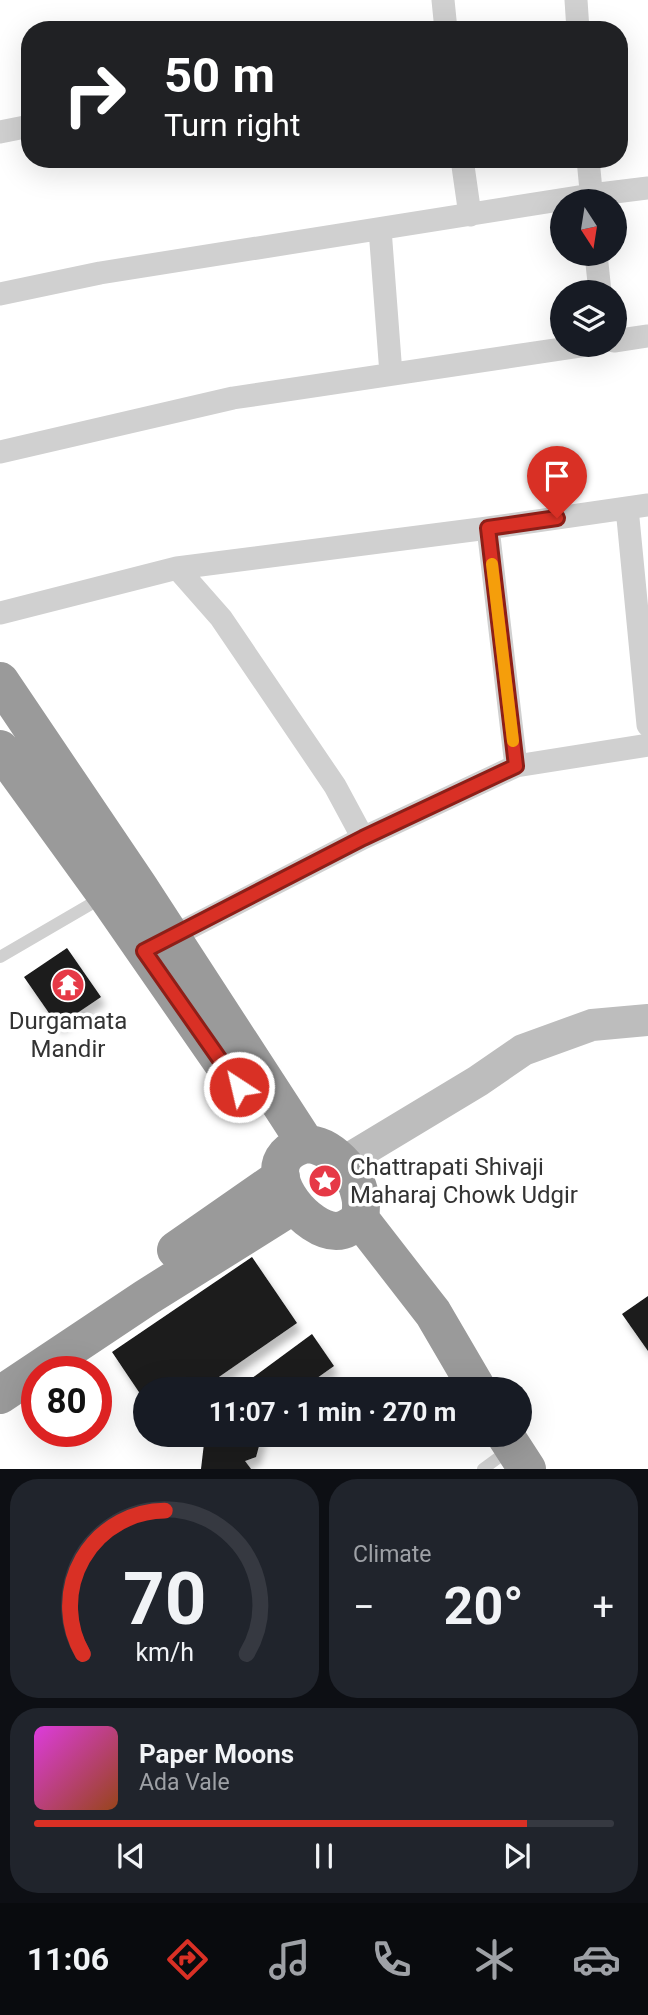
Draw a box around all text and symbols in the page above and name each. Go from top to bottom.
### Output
text: 50 m [164,47,275,104]
icon: right [49,49,140,140]
text: Turn right [164,106,300,144]
north arrow [550,189,626,266]
map controls [550,189,627,357]
button: layers [550,280,627,357]
pin [527,446,587,518]
icon: arrive [538,457,576,495]
temple icon: Durgamata Mandir [49,966,87,1004]
place label: Durgamata Mandir [9,1007,127,1063]
position arrow [202,1050,276,1124]
place label: Chattrapati Shivaji Maharaj Chowk Udgir [350,1153,578,1209]
place icon: Chattrapati Shivaji Maharaj Chowk Udgir [306,1162,344,1200]
speed limit sign: 80 [21,1356,112,1447]
text: 11:07 · 1 min · 270 m [209,1397,456,1427]
text: Climate [353,1541,432,1568]
text: 70 [123,1557,206,1643]
text: 20° [444,1576,524,1637]
text: − [353,1585,375,1629]
text: + [592,1585,614,1629]
text: km/h [135,1638,194,1667]
text: Paper Moons [139,1739,294,1769]
text: Ada Vale [139,1769,230,1796]
icon: previous [112,1837,150,1875]
icon: pause [305,1837,343,1875]
icon: next [498,1837,536,1875]
icon: directions [163,1935,212,1984]
icon: music [265,1935,314,1984]
icon: phone [367,1935,416,1984]
icon: climate [470,1935,519,1984]
icon: car [572,1935,621,1984]
text: 11:06 [27,1940,109,1978]

